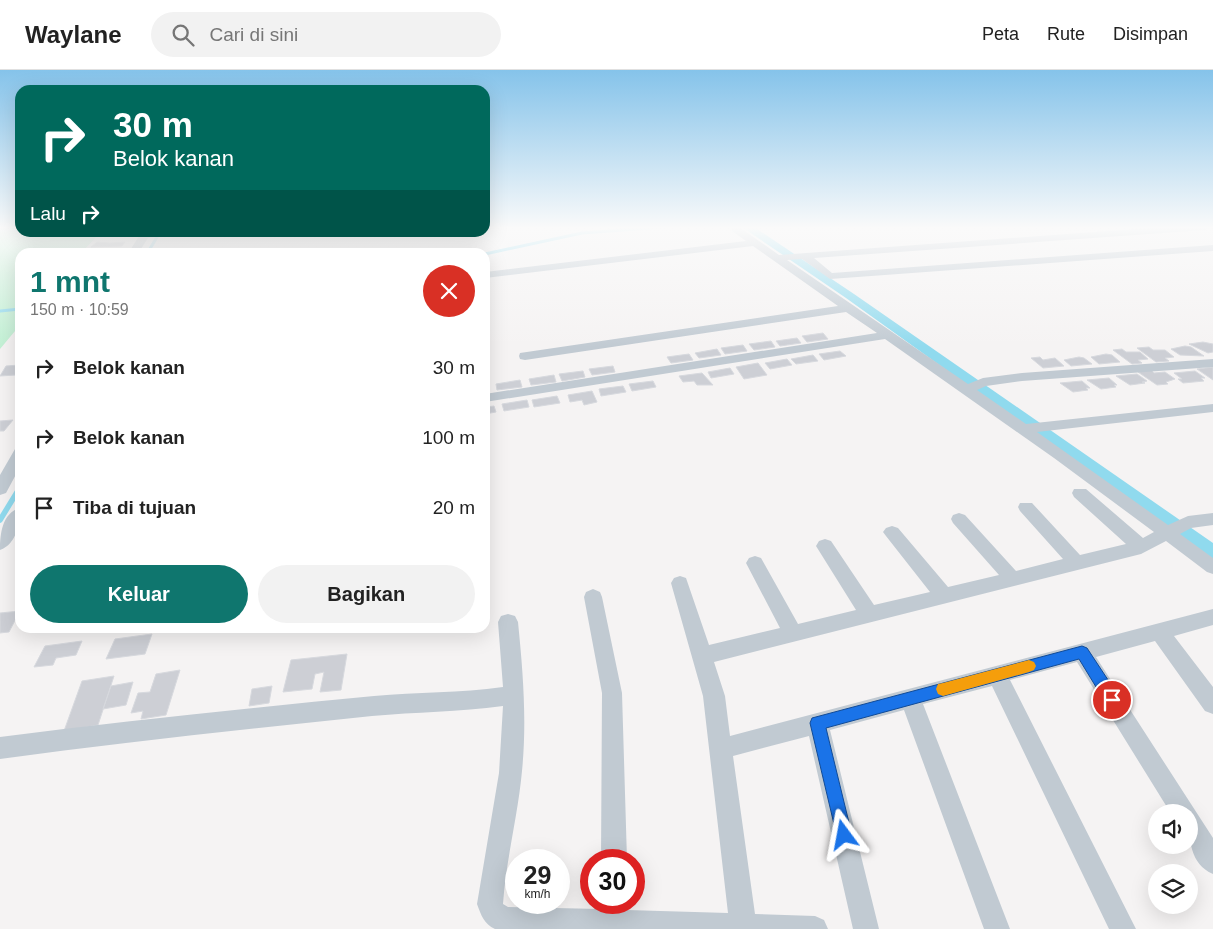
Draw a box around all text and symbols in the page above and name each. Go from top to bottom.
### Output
search box [151,12,501,57]
text: Waylane [25,21,121,48]
icon: search [169,21,197,49]
text: Cari di sini [209,24,298,45]
text: Peta [982,24,1019,44]
text: Rute [1047,24,1085,44]
text: Disimpan [1113,24,1188,44]
icon: right [30,105,95,170]
text: 30 m [113,105,193,144]
text: Belok kanan [113,146,234,171]
icon: right [76,200,104,228]
text: Lalu [30,203,66,224]
text: 1 mnt [30,265,110,298]
button: close [423,265,475,317]
text: 150 m · 10:59 [30,301,129,318]
icon: right [30,354,58,382]
text: Belok kanan [73,357,185,378]
text: 30 m [433,357,475,378]
icon: right [30,424,58,452]
text: Belok kanan [73,427,185,448]
text: 100 m [422,427,475,448]
icon: arrive [30,494,58,522]
text: Tiba di tujuan [73,497,196,518]
text: 20 m [433,497,475,518]
button: Keluar [30,565,248,623]
button: Bagikan [258,565,475,623]
pin [1091,679,1133,721]
icon: arrive [1098,686,1126,714]
map controls [1148,804,1198,914]
button: sound [1148,804,1198,854]
position arrow [817,808,869,860]
speed limit sign: 30 [580,849,645,914]
text: 29 [524,861,551,889]
button: layers [1148,864,1198,914]
text: km/h [524,887,551,901]

